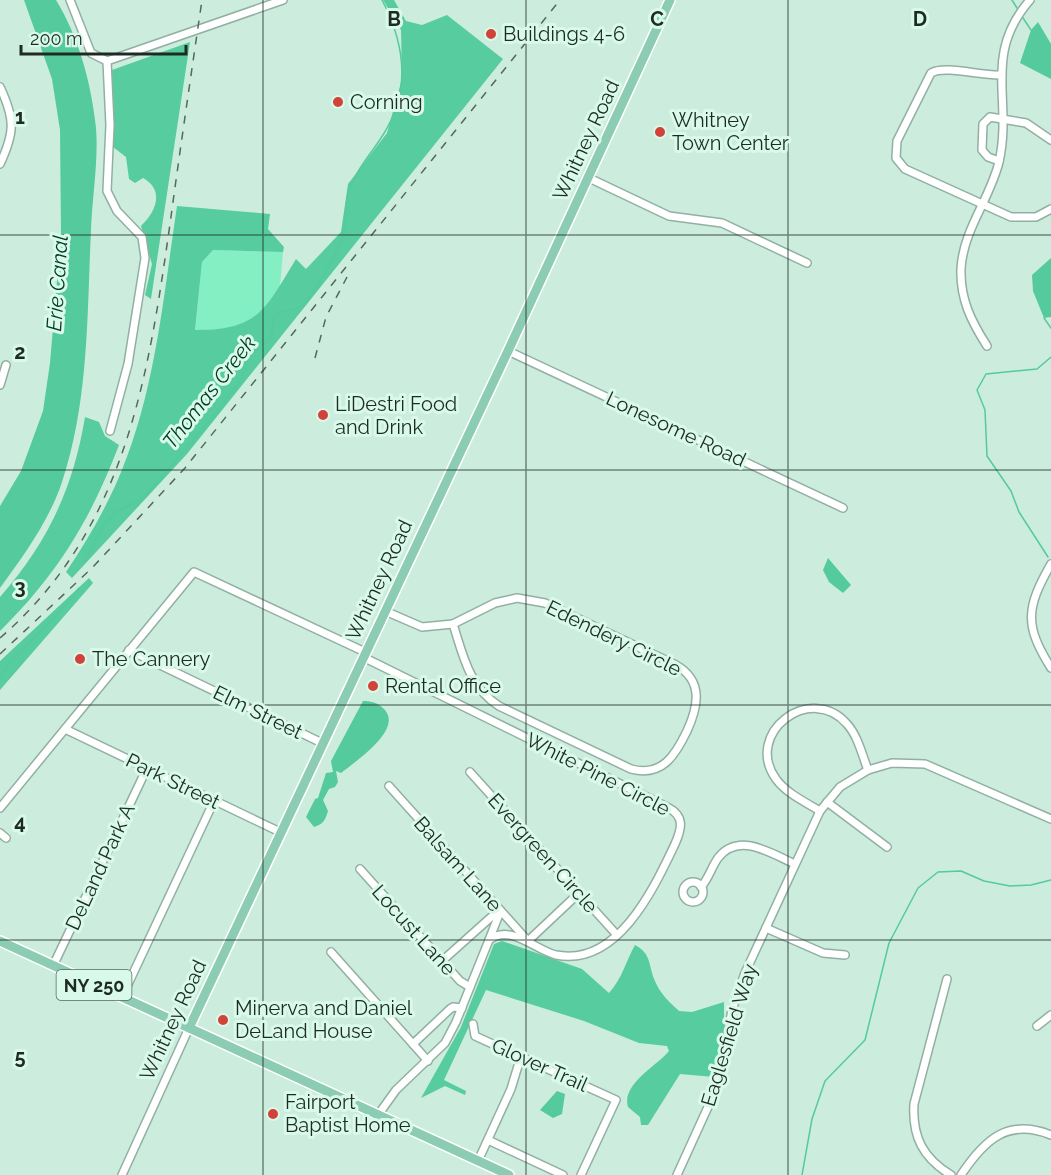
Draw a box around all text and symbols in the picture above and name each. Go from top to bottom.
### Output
text: B [387,7,401,31]
text: C [650,7,664,31]
text: D [913,7,927,31]
scale bar [21,18,186,56]
place label: Buildings 4-6 [503,22,625,46]
marker: Buildings 4-6 [484,27,498,41]
text: 200 m [30,28,83,49]
street label: Whitney Road [548,76,624,204]
place label: Corning [350,90,423,114]
marker: Corning [331,95,345,109]
text: 1 [15,105,25,129]
place label: Whitney Town Center [672,108,789,155]
marker: Whitney Town Center [653,125,667,139]
water label: Erie Canal [41,234,73,332]
water label: Thomas Creek [157,331,261,453]
text: 2 [14,340,26,364]
street label: Lonesome Road [602,386,750,472]
place label: LiDestri Food and Drink [335,392,457,439]
marker: LiDestri Food and Drink [316,408,330,422]
street label: Whitney Road [341,516,417,644]
text: 3 [14,575,26,599]
street label: Edendery Circle [543,595,686,681]
place label: The Cannery [92,647,210,671]
marker: The Cannery [73,652,87,666]
place label: Rental Office [385,674,501,698]
marker: Rental Office [366,679,380,693]
street label: Elm Street [209,680,307,744]
street label: White Pine Circle [522,727,674,821]
street label: Park Street [122,748,224,814]
street label: Evergreen Circle [483,788,603,918]
street label: DeLand Park A [60,800,140,934]
text: 4 [14,810,26,834]
street label: Balsam Lane [409,812,507,917]
street label: Locust Lane [367,880,461,980]
street label: Whitney Road [135,956,211,1084]
street label: Eaglesfield Way [696,961,762,1109]
road number: NY 250 [56,970,132,1000]
place label: Minerva and Daniel DeLand House [235,996,413,1043]
marker: Minerva and Daniel DeLand House [216,1013,230,1027]
street label: Glover Trail [488,1033,592,1097]
text: 5 [14,1045,26,1069]
place label: Fairport Baptist Home [285,1090,411,1137]
marker: Fairport Baptist Home [266,1107,280,1121]

